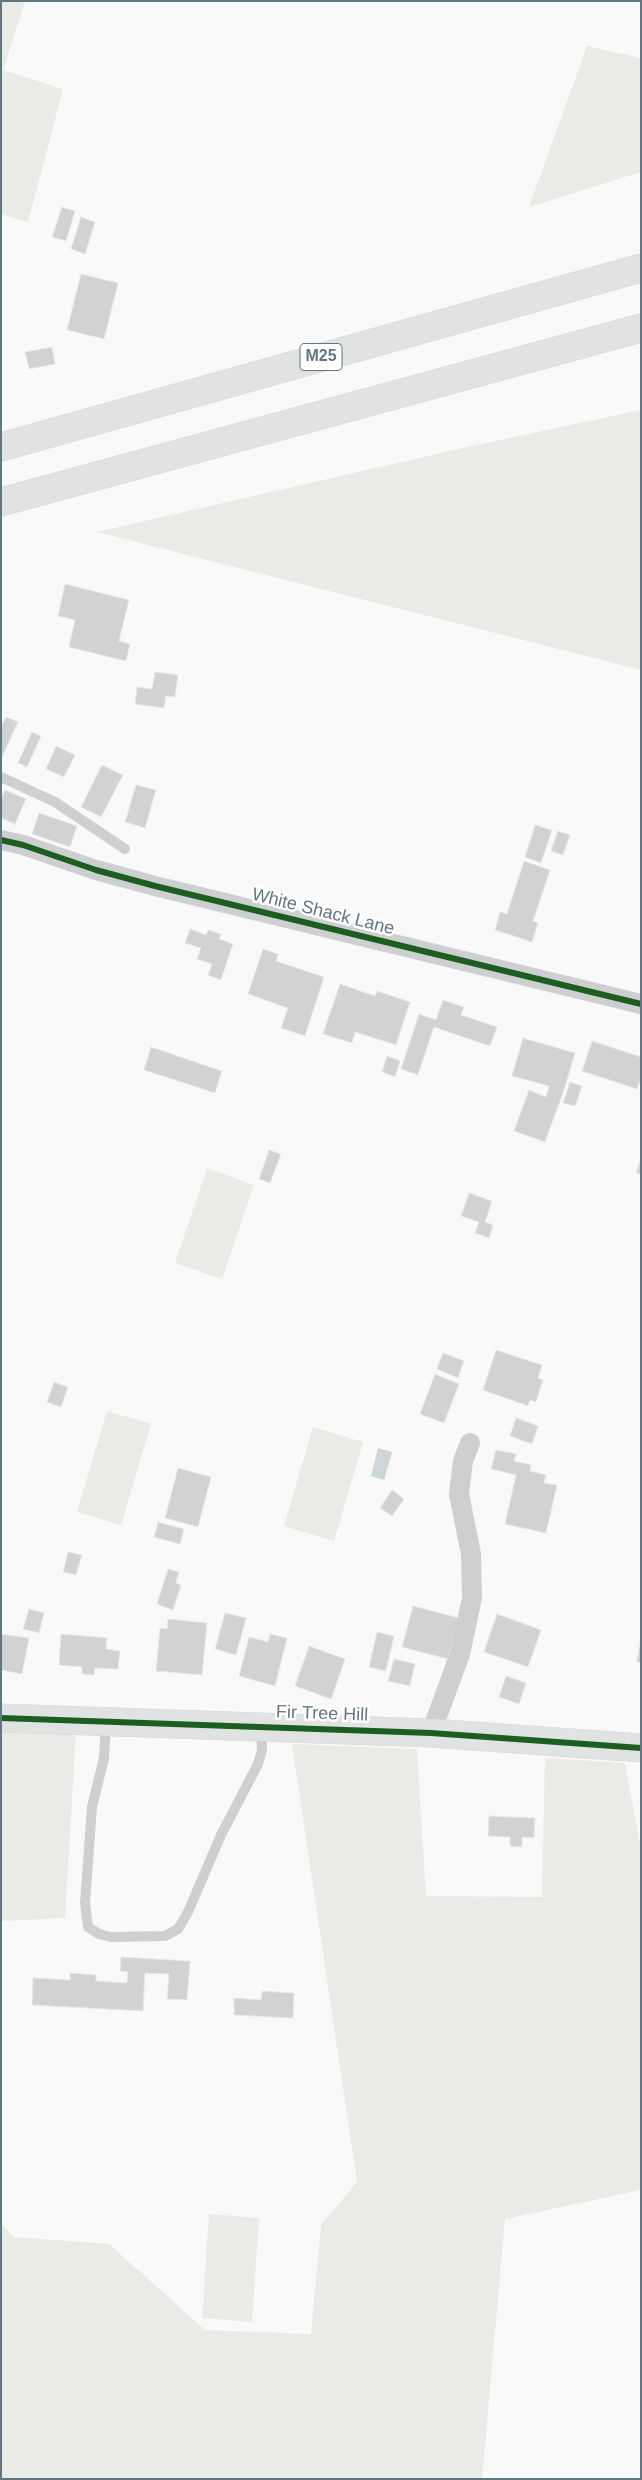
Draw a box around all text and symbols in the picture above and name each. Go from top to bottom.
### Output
road number: M25 [300,344,342,371]
street label: White Shack Lane [250,884,396,940]
street label: Fir Tree Hill [275,1702,369,1726]

